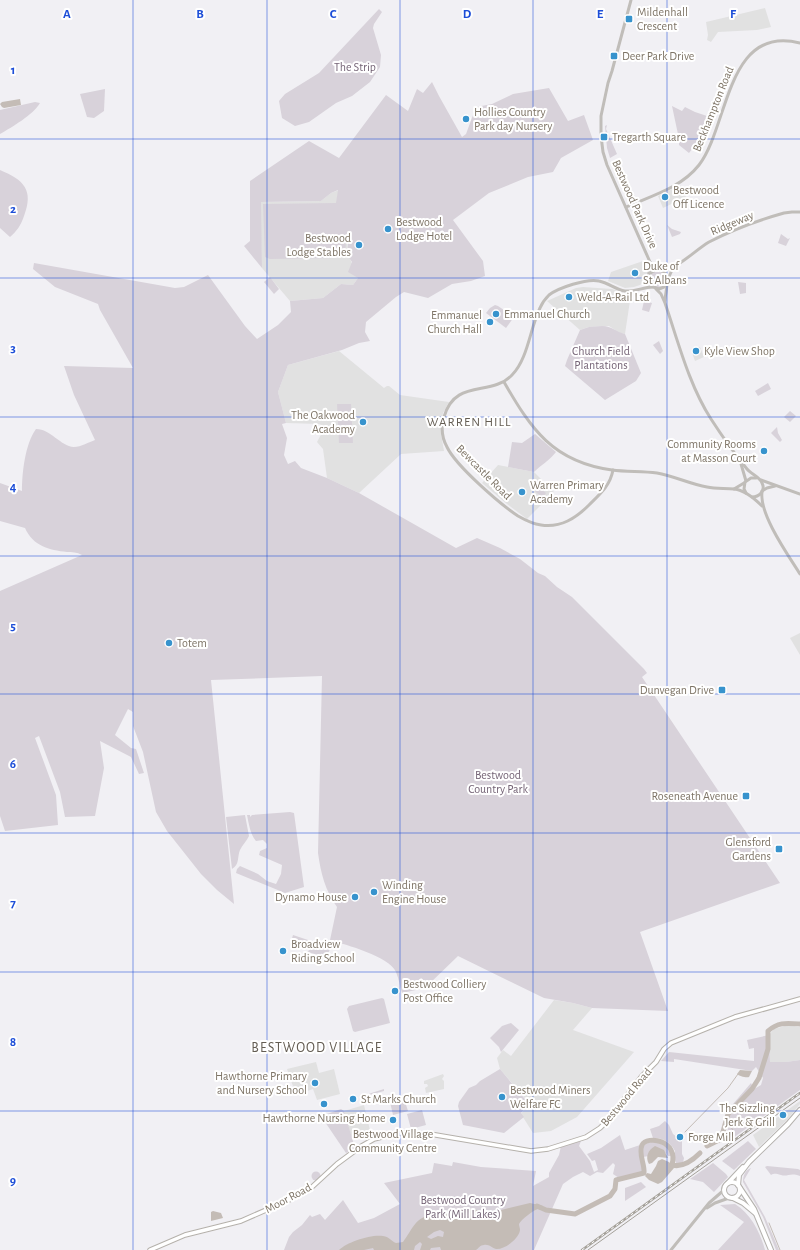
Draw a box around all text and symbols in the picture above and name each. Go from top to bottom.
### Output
place label: Mildenhall Crescent [637,6,688,32]
text: A [63,8,71,21]
text: B [196,8,204,21]
text: C [330,8,337,21]
text: D [463,8,472,21]
text: E [597,8,604,21]
text: F [730,8,737,21]
marker: Mildenhall Crescent [624,14,634,24]
place label: Deer Park Drive [622,50,694,62]
marker: Deer Park Drive [609,51,619,61]
park label: The Strip [334,61,376,73]
text: 1 [11,64,15,77]
street label: Beckhampton Road [690,65,736,153]
place label: Hollies Country Park day Nursery [474,106,552,133]
marker: Hollies Country Park day Nursery [461,114,471,124]
place label: Tregarth Square [612,131,686,143]
marker: Tregarth Square [599,132,609,142]
street label: Bestwood Park Drive [610,158,660,250]
place label: Bestwood Off Licence [673,184,724,210]
marker: Bestwood Off Licence [660,192,670,202]
text: 2 [10,203,16,216]
street label: Ridgeway [709,209,756,238]
place label: Bestwood Lodge Hotel [396,216,452,242]
marker: Bestwood Lodge Hotel [383,224,393,234]
place label: Bestwood Lodge Stables [287,232,351,258]
marker: Bestwood Lodge Stables [354,240,364,250]
place label: Duke of St Albans [643,260,687,286]
marker: Duke of St Albans [630,268,640,278]
place label: Weld-A-Rail Ltd [577,291,649,303]
marker: Weld-A-Rail Ltd [564,292,574,302]
place label: Emmanuel Church [504,308,590,320]
place label: Emmanuel Church Hall [427,309,482,335]
marker: Emmanuel Church [491,309,501,319]
marker: Emmanuel Church Hall [485,317,495,327]
text: 3 [10,342,16,355]
park label: Church Field Plantations [572,345,630,371]
place label: Kyle View Shop [704,345,775,358]
marker: Kyle View Shop [691,346,701,356]
place label: The Oakwood Academy [291,409,355,436]
district label: WARREN HILL [427,416,511,429]
marker: The Oakwood Academy [358,417,368,427]
place label: Community Rooms at Masson Court [667,438,756,464]
street label: Bewcastle Road [454,442,514,502]
marker: Community Rooms at Masson Court [759,446,769,456]
place label: Warren Primary Academy [530,479,604,506]
text: 4 [10,481,17,494]
marker: Warren Primary Academy [517,487,527,497]
text: 5 [10,620,16,633]
place label: Totem [177,637,207,649]
marker: Totem [164,638,174,648]
place label: Dunvegan Drive [640,684,714,696]
marker: Dunvegan Drive [717,685,727,695]
text: 6 [10,758,16,771]
park label: Bestwood Country Park [468,769,528,796]
place label: Roseneath Avenue [652,790,738,802]
marker: Roseneath Avenue [741,791,751,801]
place label: Glensford Gardens [726,836,771,862]
marker: Glensford Gardens [774,844,784,854]
place label: Winding Engine House [382,879,446,905]
marker: Winding Engine House [369,887,379,897]
place label: Dynamo House [275,891,347,904]
marker: Dynamo House [350,892,360,902]
text: 7 [10,897,16,910]
place label: Broadview Riding School [291,938,355,964]
marker: Broadview Riding School [278,946,288,956]
place label: Bestwood Colliery Post Office [403,978,486,1004]
marker: Bestwood Colliery Post Office [390,986,400,996]
text: 8 [10,1036,16,1049]
district label: BESTWOOD VILLAGE [251,1041,383,1055]
street label: Bestwood Road [598,1066,654,1128]
place label: Hawthorne Primary and Nursery School [215,1070,307,1097]
marker: Hawthorne Primary and Nursery School [310,1078,320,1088]
place label: Bestwood Miners Welfare FC [510,1084,590,1110]
marker: Bestwood Miners Welfare FC [497,1092,507,1102]
place label: St Marks Church [361,1093,436,1105]
marker: St Marks Church [348,1094,358,1104]
marker: Hawthorne Nursing Home [319,1099,329,1109]
place label: The Sizzling Jerk & Grill [719,1102,775,1128]
marker: The Sizzling Jerk & Grill [778,1110,788,1120]
place label: Hawthorne Nursing Home [262,1112,386,1124]
marker: Bestwood Village Community Centre [388,1115,398,1125]
place label: Bestwood Village Community Centre [349,1128,437,1155]
place label: Forge Mill [688,1131,734,1143]
marker: Forge Mill [675,1132,685,1142]
text: 9 [10,1175,16,1188]
street label: Moor Road [263,1181,313,1215]
park label: Bestwood Country Park (Mill Lakes) [420,1194,506,1220]

